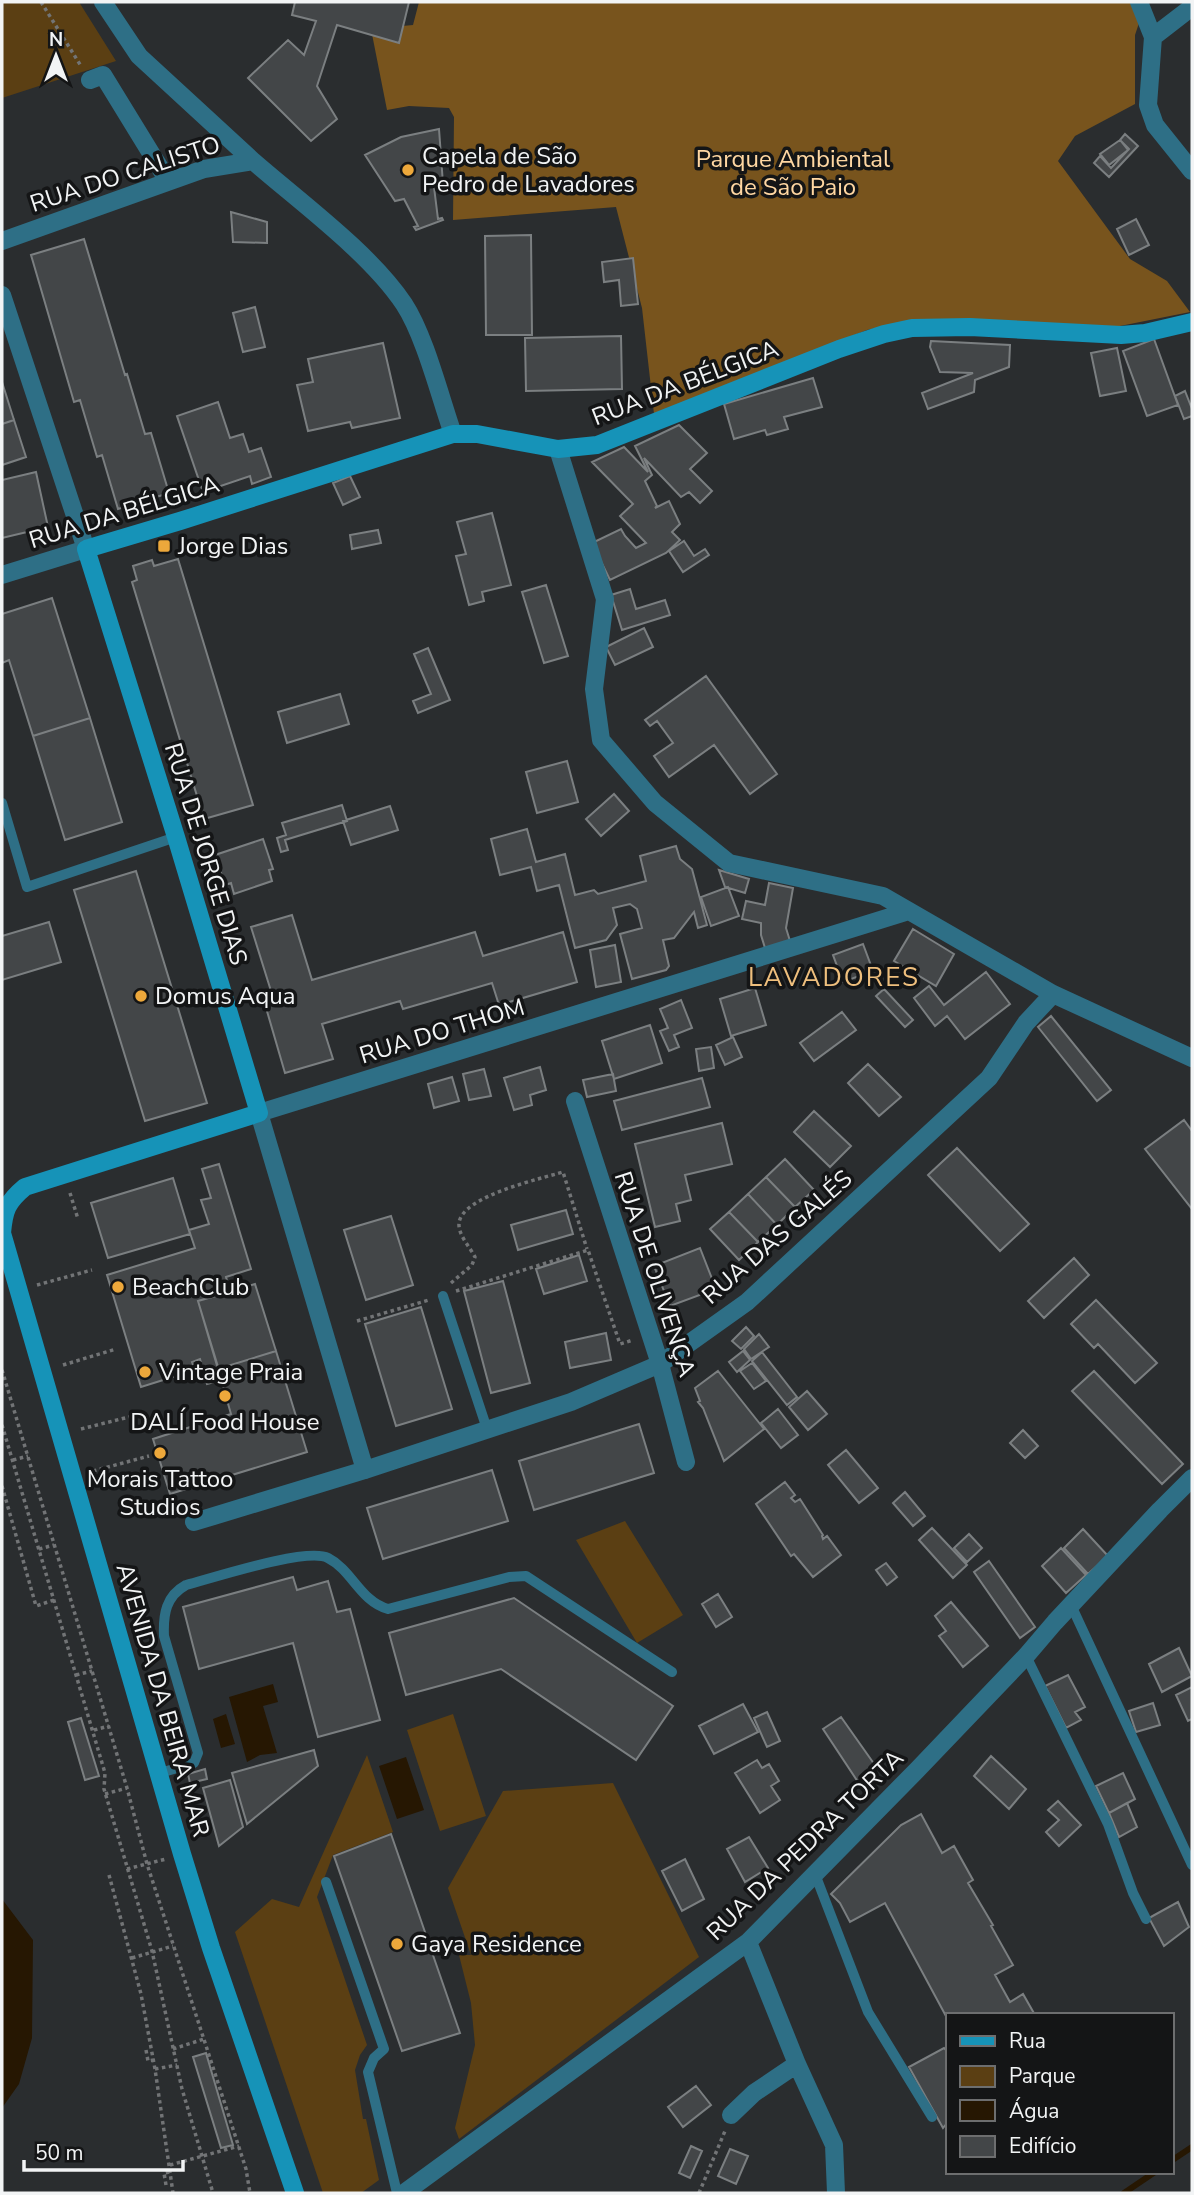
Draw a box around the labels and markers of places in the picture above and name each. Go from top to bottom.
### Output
place label: Capela de São Pedro de Lavadores [422,140,635,200]
marker: Capela de São Pedro de Lavadores [400,162,416,178]
place label: Jorge Dias [177,530,288,562]
marker: Jorge Dias [156,538,172,554]
place label: Domus Aqua [155,980,295,1012]
marker: Domus Aqua [133,988,149,1004]
place label: BeachClub [132,1271,249,1303]
marker: BeachClub [110,1279,126,1295]
place label: Vintage Praia [158,1356,303,1388]
marker: Vintage Praia [137,1364,153,1380]
marker: DALÍ Food House [217,1388,233,1404]
place label: DALÍ Food House [130,1406,320,1438]
marker: Morais Tattoo Studios [152,1445,168,1461]
place label: Morais Tattoo Studios [87,1463,233,1523]
place label: Gaya Residence [411,1928,582,1960]
marker: Gaya Residence [389,1936,405,1952]

